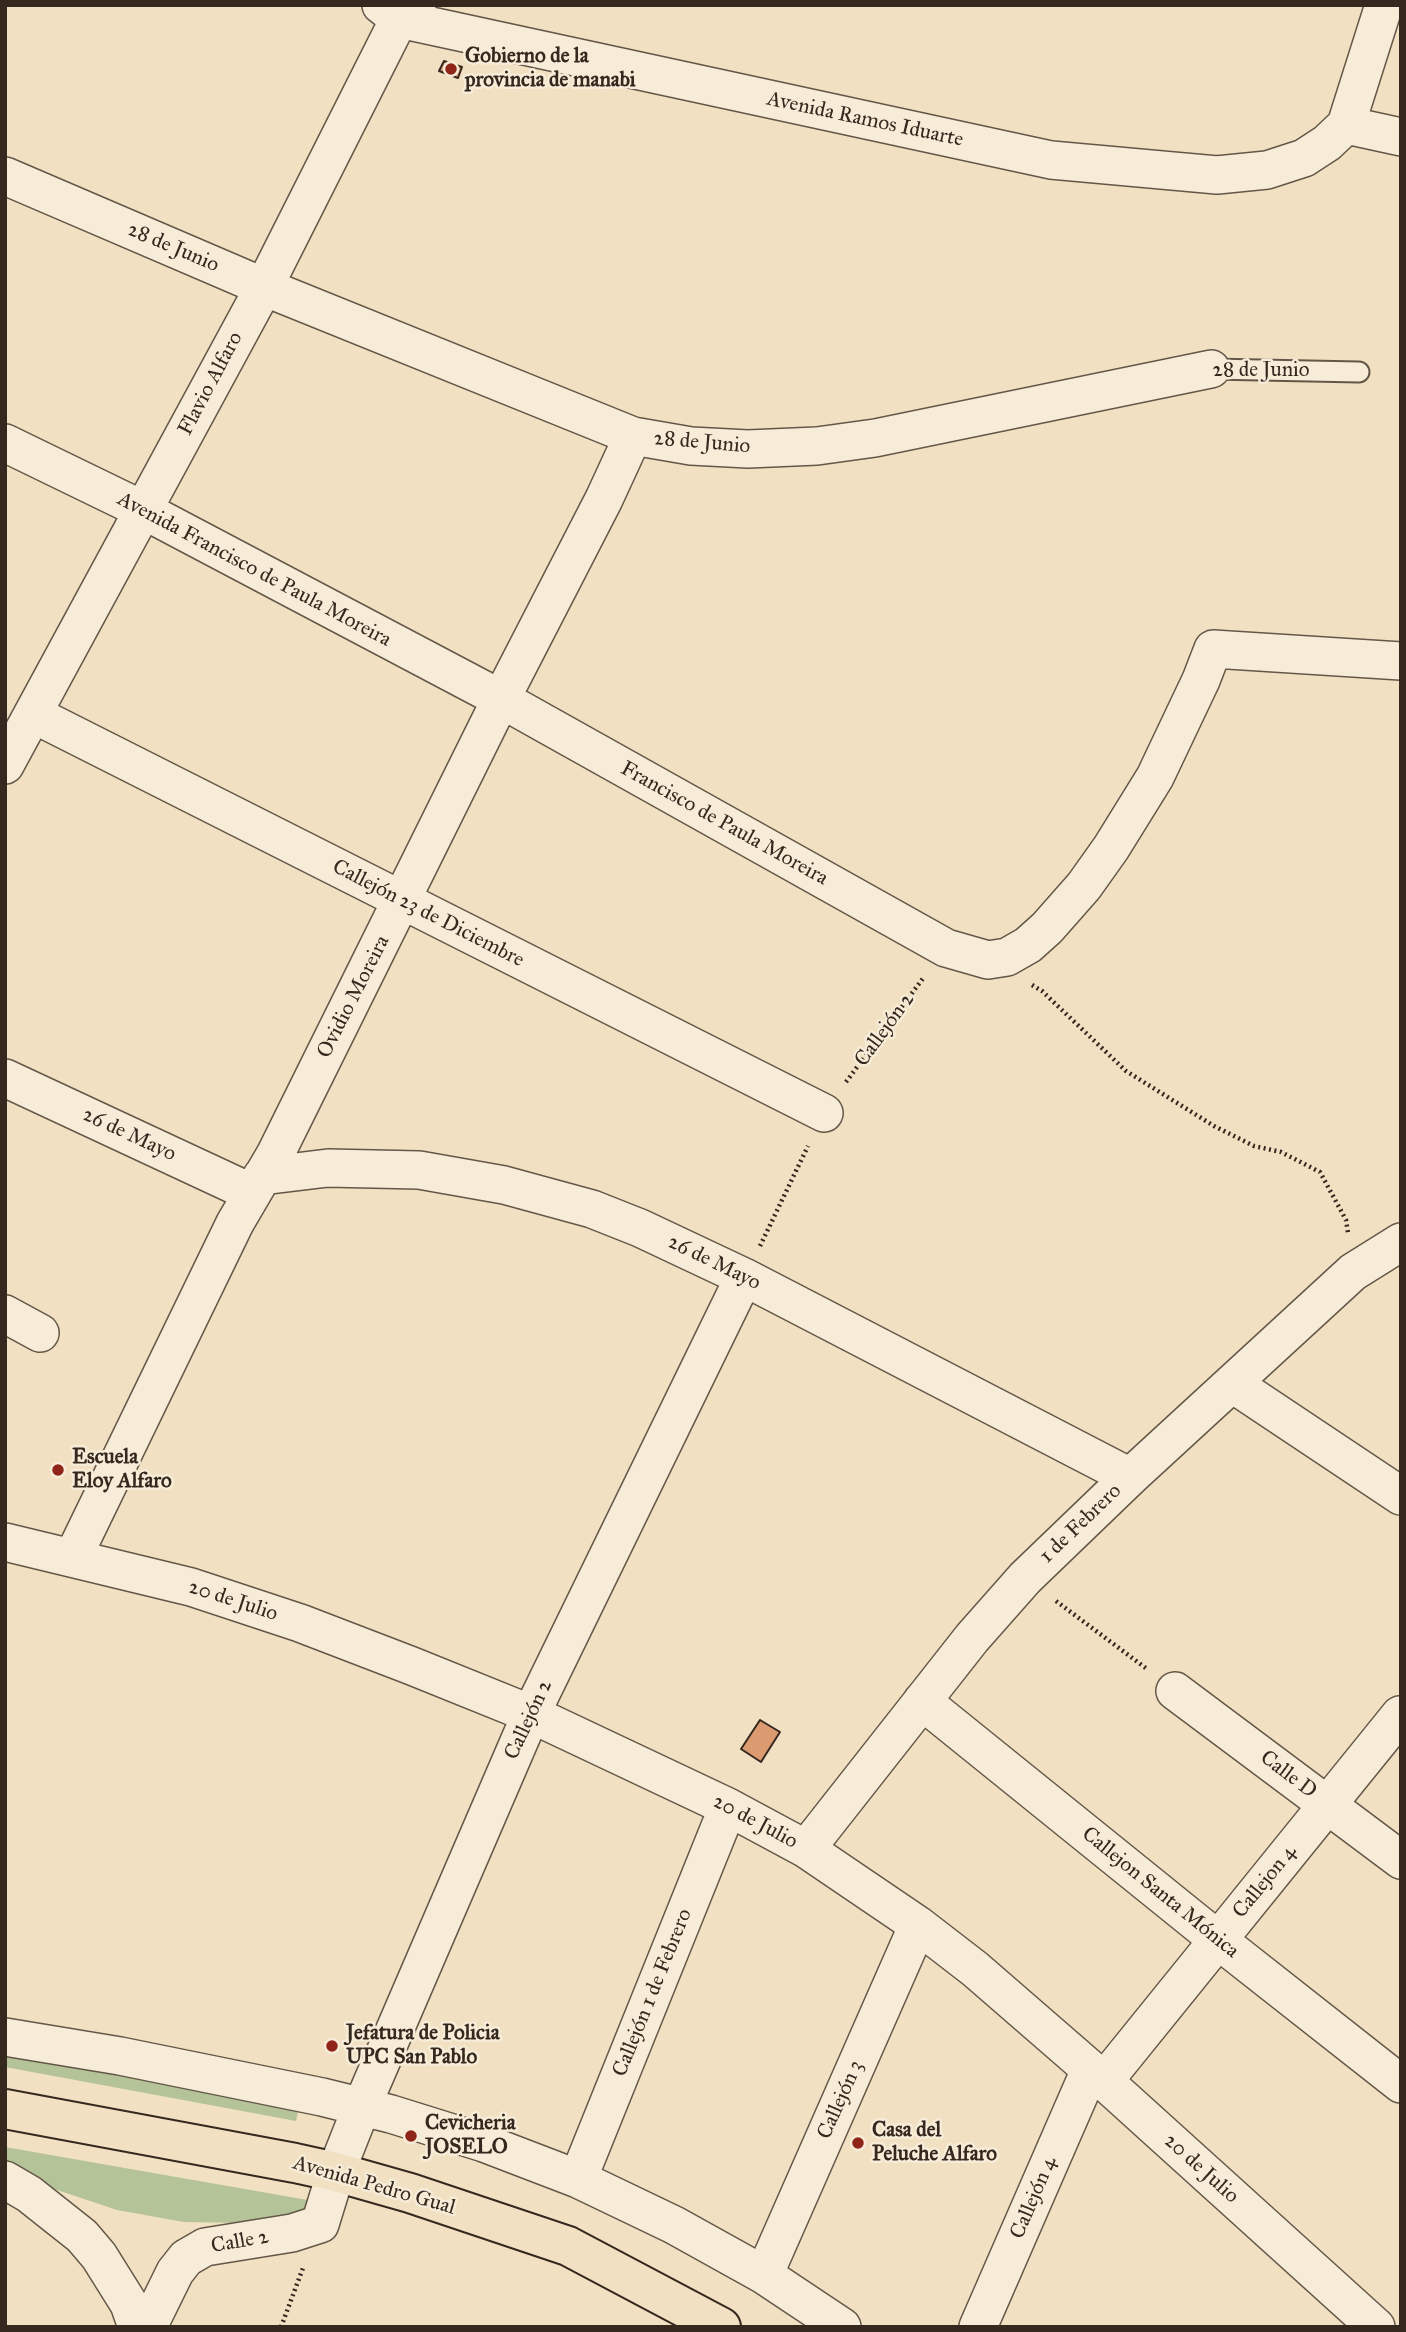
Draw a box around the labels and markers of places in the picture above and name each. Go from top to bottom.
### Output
place label: Gobierno de la provincia de manabi [465,44,636,94]
marker: Gobierno de la provincia de manabi [443,61,459,77]
place label: Escuela Eloy Alfaro [72,1445,172,1495]
marker: Escuela Eloy Alfaro [50,1462,66,1478]
place label: Jefatura de Policia UPC San Pablo [346,2021,500,2071]
marker: Jefatura de Policia UPC San Pablo [324,2038,340,2054]
place label: Cevicheria JOSELO [425,2111,516,2161]
place label: Casa del Peluche Alfaro [872,2118,997,2168]
marker: Cevicheria JOSELO [403,2128,419,2144]
marker: Casa del Peluche Alfaro [850,2135,866,2151]

